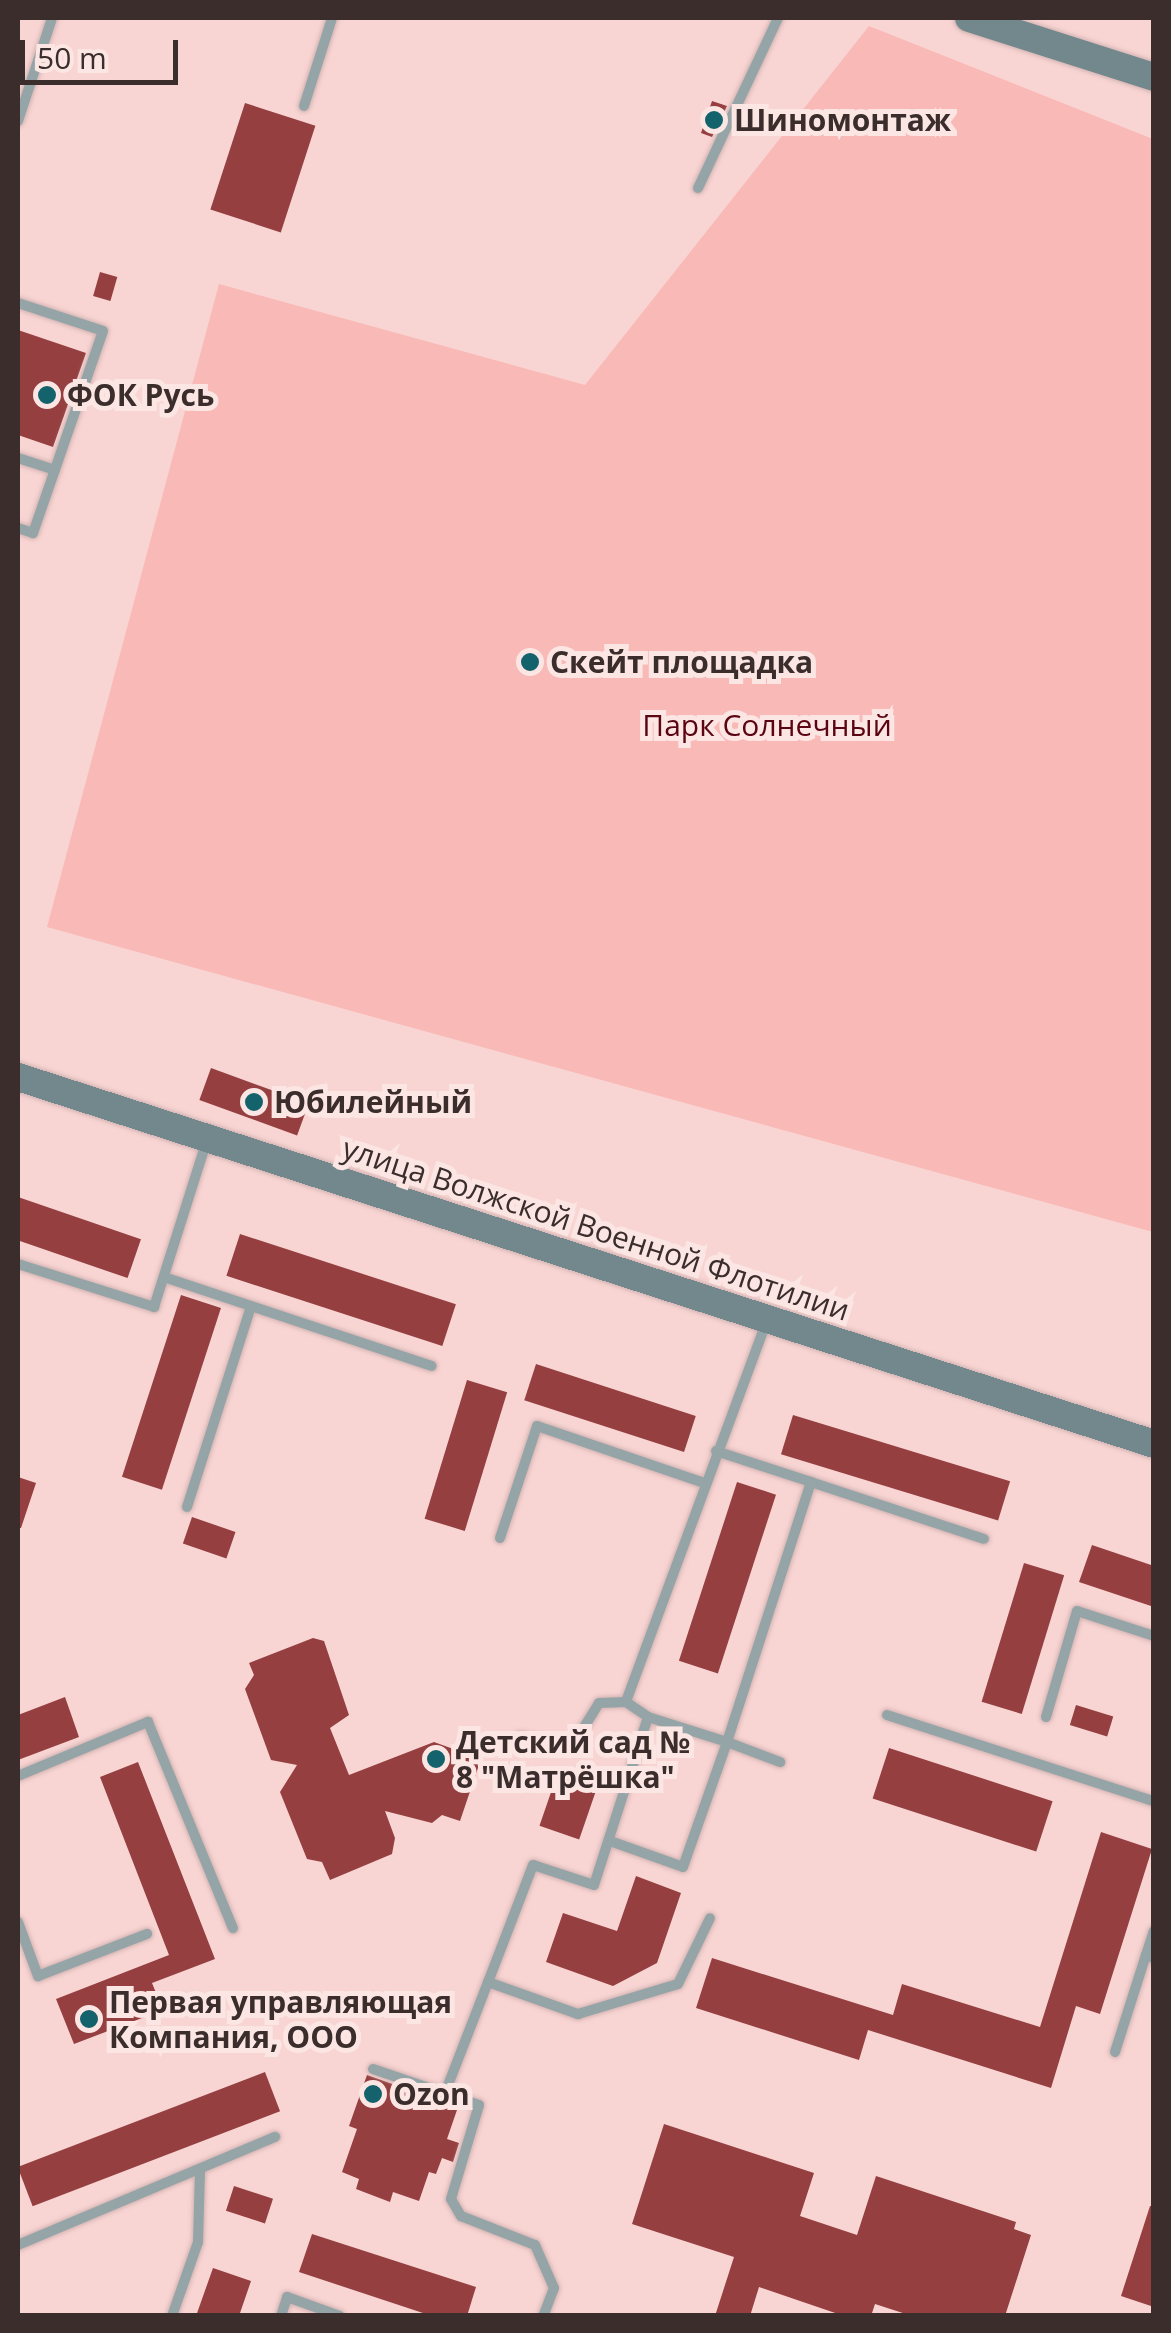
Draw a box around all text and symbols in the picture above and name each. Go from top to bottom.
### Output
scale bar [25,20,182,82]
text: 50 m [37,37,107,78]
place label: Шиномонтаж [734,102,951,138]
marker: Шиномонтаж [703,109,725,131]
place label: ФОК Русь [67,377,214,413]
marker: ФОК Русь [36,384,58,406]
place label: Скейт площадка [550,644,813,680]
marker: Скейт площадка [519,651,541,673]
park label: Парк Солнечный [642,707,892,743]
place label: Юбилейный [274,1084,472,1120]
marker: Юбилейный [243,1091,265,1113]
street label: улица Волжской Военной Флотилии [338,1130,854,1328]
place label: Детский сад № 8 "Матрёшка" [456,1724,690,1794]
marker: Детский сад № 8 "Матрёшка" [425,1748,447,1770]
place label: Первая управляющая Компания, ООО [109,1984,452,2054]
marker: Первая управляющая Компания, ООО [78,2008,100,2030]
place label: Ozon [393,2076,470,2112]
marker: Ozon [362,2083,384,2105]

